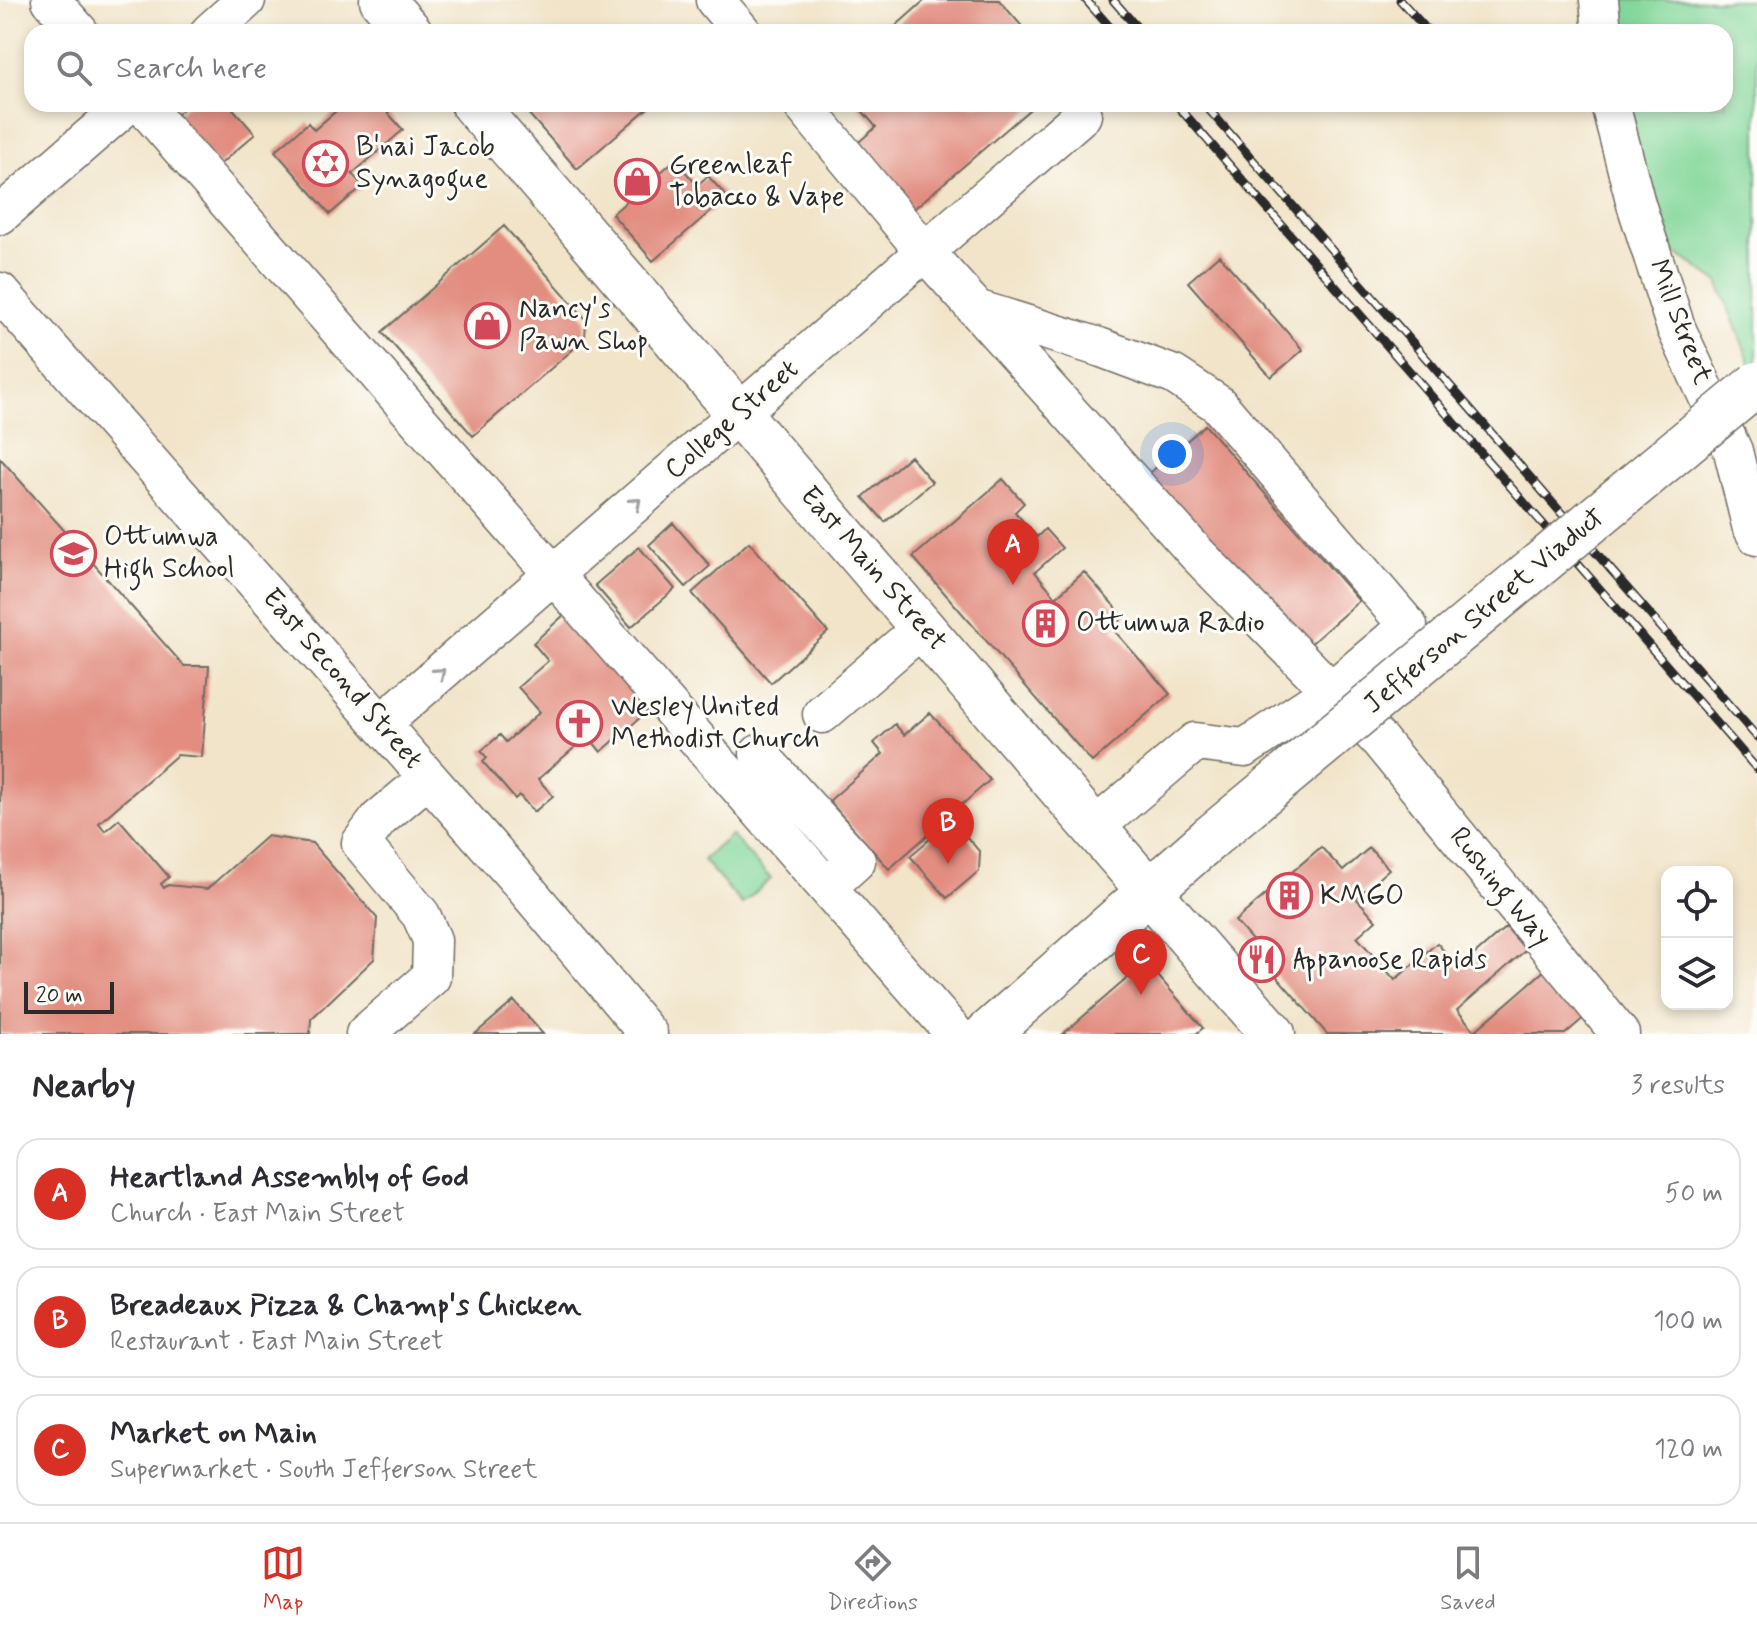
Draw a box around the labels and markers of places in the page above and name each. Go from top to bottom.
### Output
place label: B'nai Jacob Synagogue [356,129,495,201]
synagogue icon: B'nai Jacob Synagogue [301,139,349,187]
place label: Greenleaf Tobacco & Vape [669,147,845,216]
shop icon: Greenleaf Tobacco & Vape [614,157,662,205]
place label: Nancy's Pawn Shop [519,291,648,360]
shop icon: Nancy's Pawn Shop [464,301,512,349]
place label: Ottumwa High School [104,519,234,591]
pin: A [987,519,1039,585]
school or university icon: Ottumwa High School [49,529,97,577]
building icon: Ottumwa Radio [1021,599,1069,647]
place label: Ottumwa Radio [1076,605,1265,642]
place label: Wesley United Methodist Church [611,689,820,758]
church icon: Wesley United Methodist Church [556,699,604,747]
pin: B [922,798,974,864]
building icon: KMGO [1265,872,1313,920]
place label: KMGO [1320,878,1404,915]
pin: C [1115,929,1167,995]
restaurant icon: Appanoose Rapids [1238,936,1286,984]
place label: Appanoose Rapids [1293,942,1487,982]

